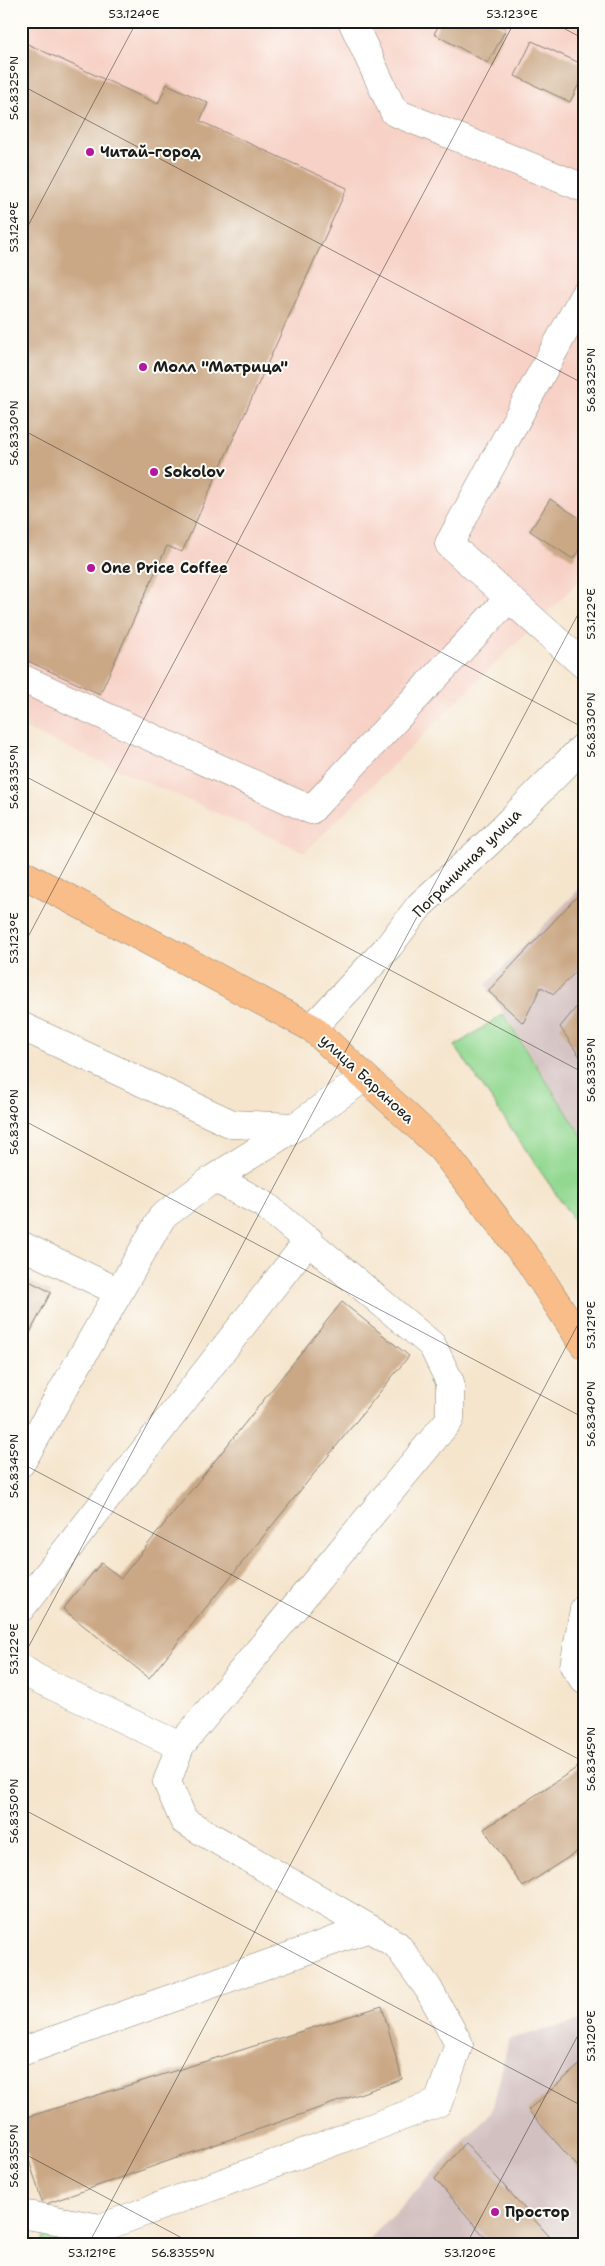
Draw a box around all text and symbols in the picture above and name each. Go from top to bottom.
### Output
text: 53.124°E [108,6,160,22]
text: 53.123°E [486,6,538,22]
text: 56.8325°N [6,56,22,120]
place label: Читай-город [100,142,201,162]
marker: Читай-город [84,146,96,158]
text: 53.124°E [6,201,22,253]
text: 56.8325°N [583,348,599,412]
place label: Молл "Матрица" [153,357,288,377]
marker: Молл "Матрица" [137,361,149,373]
text: 56.8330°N [6,400,22,466]
place label: Sokolov [164,462,225,482]
marker: Sokolov [148,466,160,478]
place label: One Price Coffee [101,558,228,578]
marker: One Price Coffee [85,562,97,574]
text: 53.122°E [583,588,599,640]
text: 56.8330°N [583,692,599,758]
text: 56.8335°N [6,745,22,809]
street label: Пограничная улица [408,804,526,922]
text: 53.123°E [6,912,22,964]
street label: улица Баранова [315,1030,419,1128]
text: 56.8335°N [583,1038,599,1102]
text: 56.8340°N [6,1089,22,1155]
text: 53.121°E [583,1301,599,1349]
text: 56.8340°N [583,1381,599,1447]
text: 56.8345°N [6,1434,22,1498]
text: 53.122°E [6,1623,22,1675]
text: 56.8345°N [583,1727,599,1791]
text: 56.8350°N [6,1779,22,1843]
text: 53.120°E [583,2010,599,2062]
text: 56.8355°N [6,2124,22,2188]
place label: Простор [505,2202,569,2222]
marker: Простор [489,2206,501,2218]
text: 53.121°E [68,2245,116,2261]
text: 56.8355°N [151,2245,215,2261]
text: 53.120°E [444,2245,496,2261]

